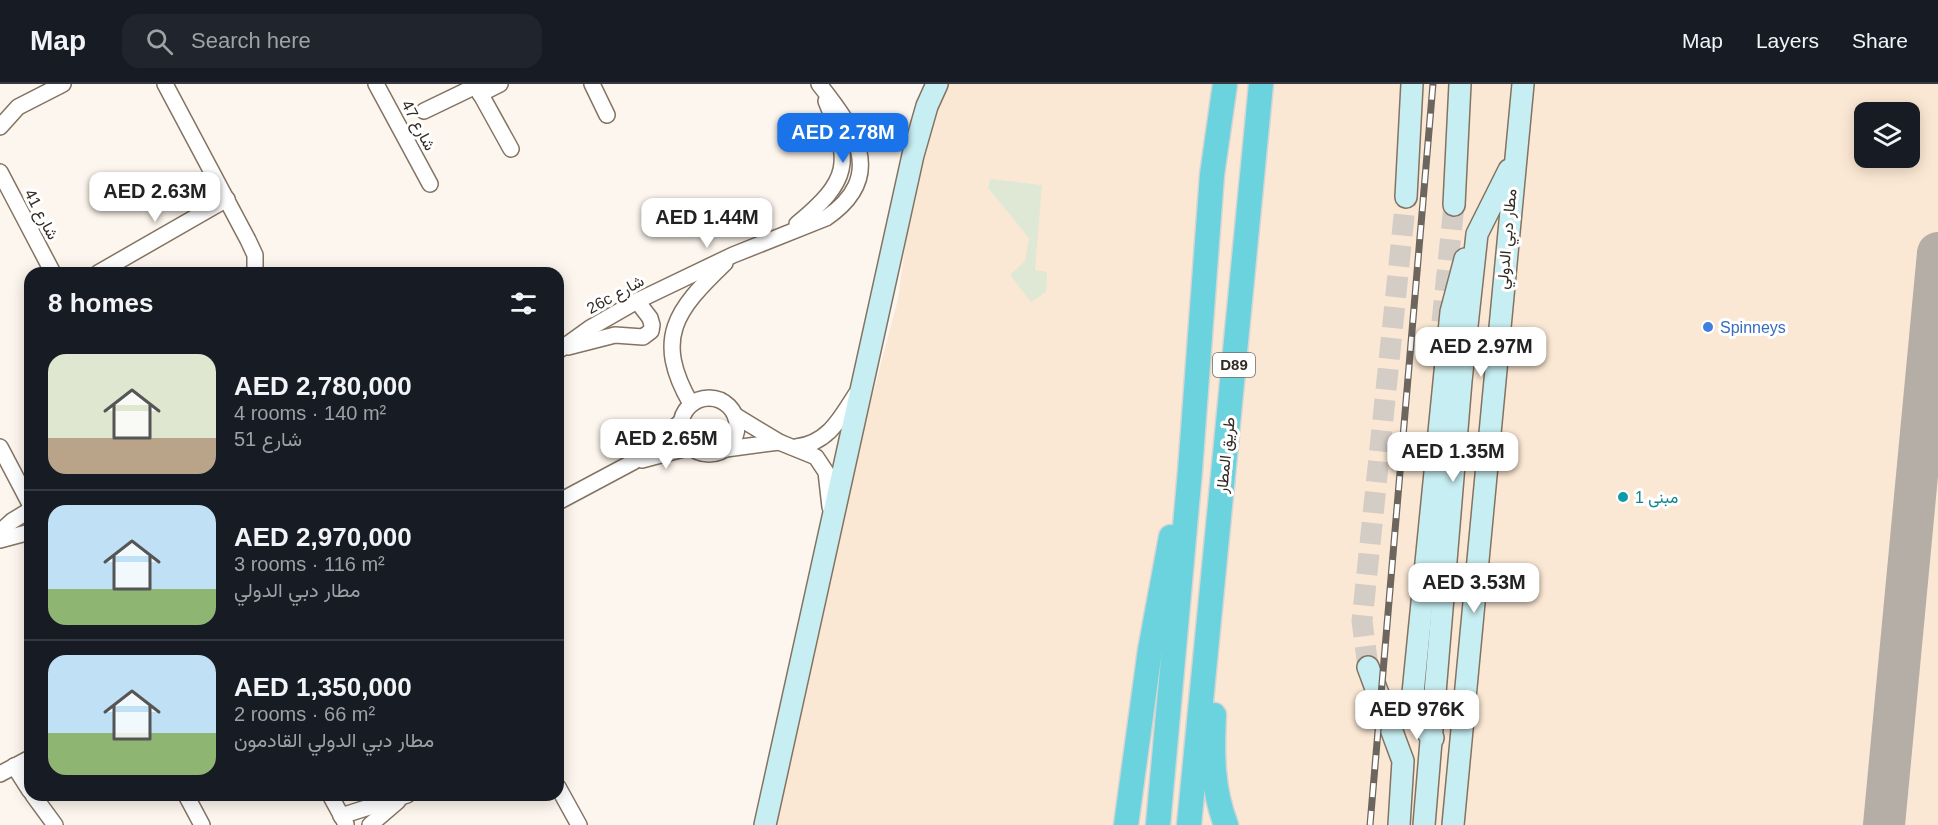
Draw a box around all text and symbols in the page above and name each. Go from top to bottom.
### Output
search box [122,14,542,68]
text: Map [30,25,86,56]
icon: search [143,25,176,58]
text: Search here [191,28,311,53]
text: Map [1682,29,1723,52]
text: Layers [1756,29,1819,52]
text: Share [1852,29,1908,52]
street label: شارع 47 [396,97,439,155]
map controls [1854,102,1920,168]
button: layers [1854,102,1920,168]
pin: AED 2.78M [774,113,912,164]
text: AED 2.78M [791,121,895,143]
pin: AED 2.63M [86,172,224,223]
text: AED 2.63M [103,180,207,202]
street label: شارع 41 [19,186,62,244]
street label: مطار دبي الدولي [1494,188,1524,291]
pin: AED 1.44M [638,198,776,249]
text: AED 1.44M [655,206,759,228]
street label: 26c شارع [584,272,648,320]
icon: filters [507,287,540,320]
text: 8 homes [48,288,154,318]
place label: Spinneys [1720,319,1786,336]
marker: Spinneys [1701,320,1715,334]
pin: AED 2.97M [1412,327,1550,378]
text: AED 2.97M [1429,335,1533,357]
road number: D89 [1213,353,1255,377]
text: AED 2,780,000 [234,371,412,401]
icon: home [96,378,168,450]
text: 4 rooms · 140 m² [234,402,386,424]
street label: طريق المطار [1213,416,1240,495]
pin: AED 2.65M [597,419,735,470]
text: AED 2.65M [614,427,718,449]
text: شارع 51 [234,428,302,450]
pin: AED 1.35M [1384,432,1522,483]
text: AED 1.35M [1401,440,1505,462]
place label: مبنى 1 [1635,489,1678,508]
marker: مبنى 1 [1616,490,1630,504]
text: AED 2,970,000 [234,522,412,552]
icon: home [96,529,168,601]
text: 3 rooms · 116 m² [234,553,385,575]
pin: AED 3.53M [1405,563,1543,614]
text: AED 3.53M [1422,571,1526,593]
text: مطار دبي الدولي [234,579,360,601]
text: AED 1,350,000 [234,672,412,702]
icon: home [96,679,168,751]
pin: AED 976K [1355,690,1479,741]
text: AED 976K [1369,698,1465,720]
text: 2 rooms · 66 m² [234,703,375,725]
text: مطار دبي الدولي القادمون [234,729,434,751]

